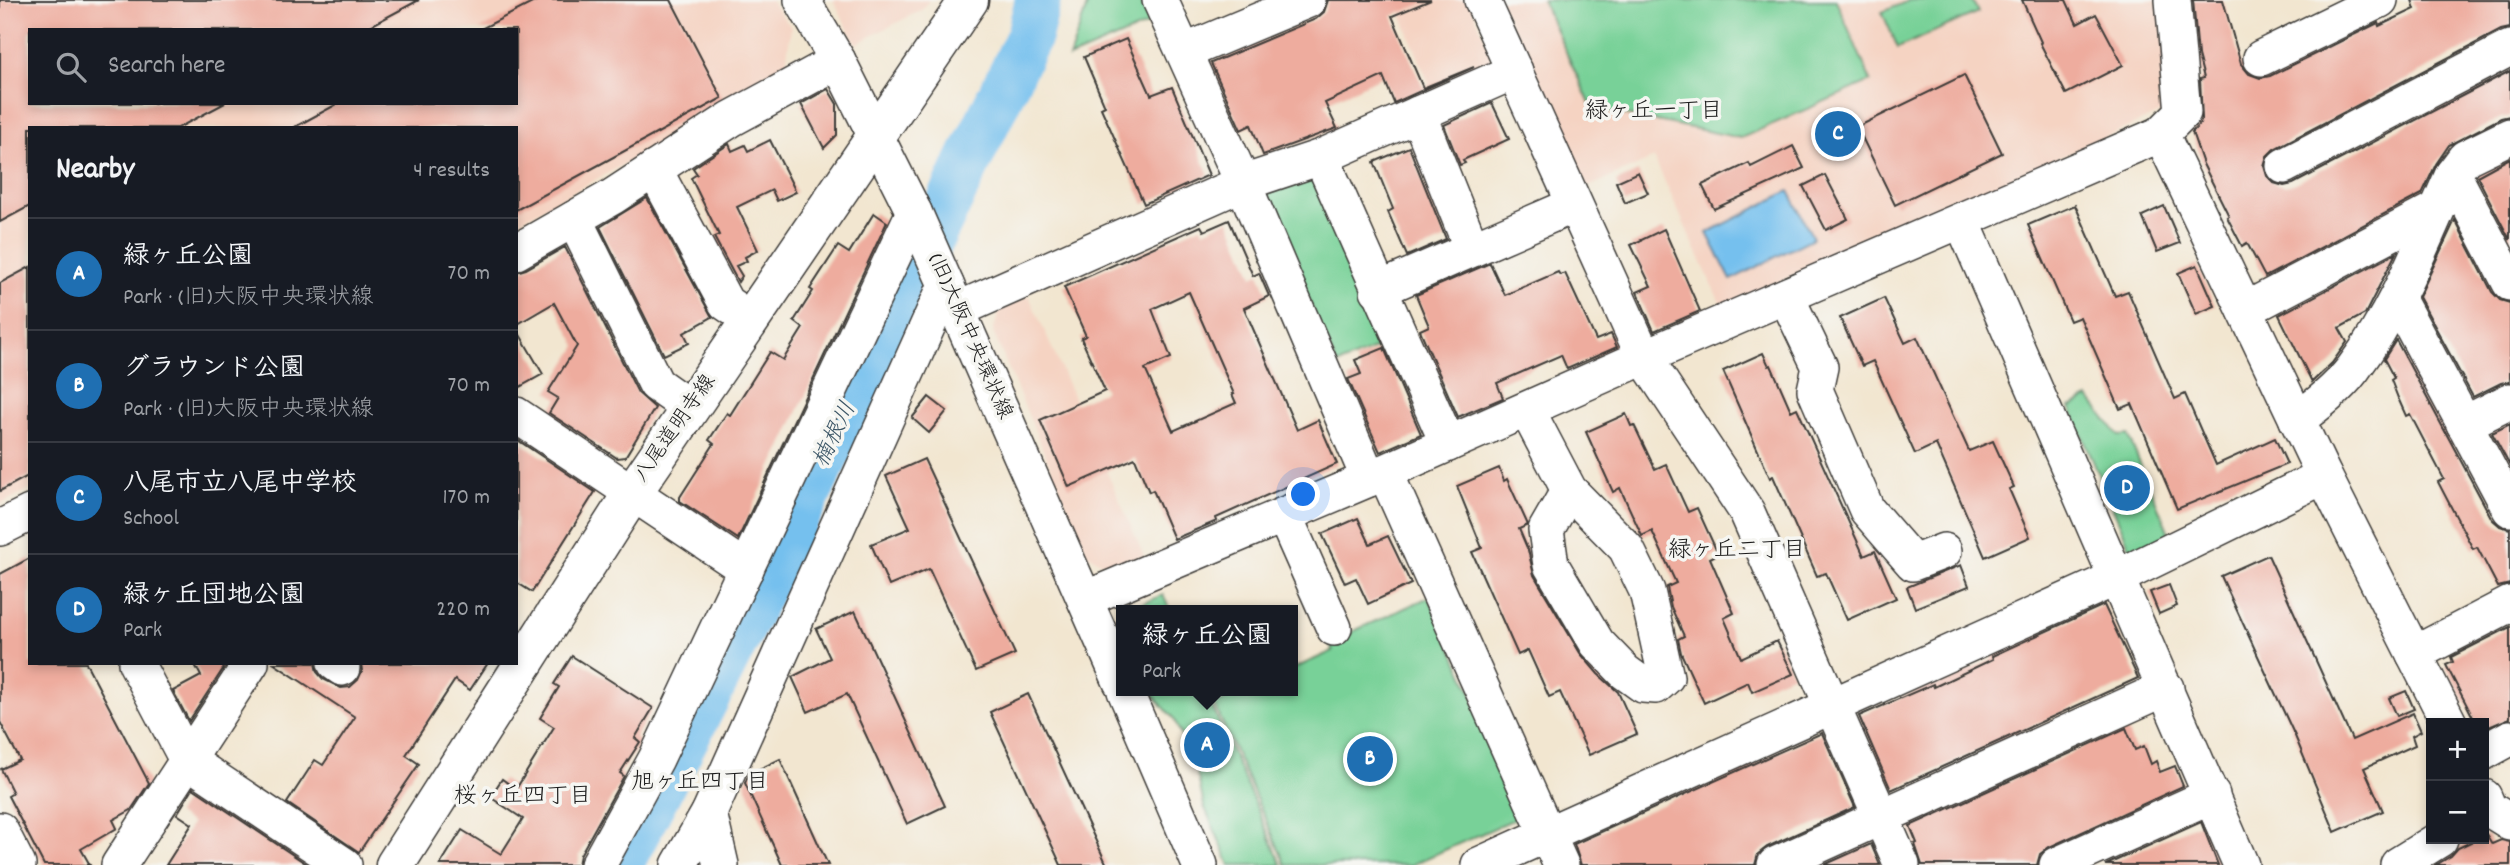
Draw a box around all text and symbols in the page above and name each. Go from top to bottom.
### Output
search box [28,28,518,105]
icon: search [52,48,90,86]
text: Search here [108,48,226,85]
district label: 緑ヶ丘一丁目 [1585,96,1723,129]
pin: C [1815,108,1861,160]
text: Nearby [56,150,134,193]
text: 4 results [413,155,490,188]
text: 緑ヶ丘公園 [123,239,253,276]
street label: (旧)大阪中央環状線 [919,249,1019,425]
text: A [73,258,85,291]
text: 70 m [448,258,490,291]
text: Park · (旧)大阪中央環状線 [123,282,374,315]
text: グラウンド公園 [123,351,305,388]
street label: 八尾道明寺線 [628,369,724,489]
text: B [74,370,84,403]
text: 70 m [448,370,490,403]
text: Park · (旧)大阪中央環状線 [123,394,374,427]
water label: 楠根川 [806,397,866,473]
pin: D [2104,462,2150,514]
text: 八尾市立八尾中学校 [123,466,357,503]
your location [1286,477,1320,511]
text: C [73,482,85,515]
text: 170 m [443,482,490,515]
text: School [123,503,179,536]
district label: 緑ヶ丘二丁目 [1668,535,1806,568]
text: 緑ヶ丘団地公園 [123,578,305,615]
text: D [73,594,85,627]
text: 220 m [436,594,490,627]
popup [1116,605,1298,696]
text: Park [123,615,162,648]
text: 緑ヶ丘公園 [1142,619,1272,656]
text: Park [1142,656,1181,689]
map controls [2426,718,2489,844]
button: + [2426,718,2489,781]
pin: A [1184,719,1230,771]
pin: B [1347,733,1393,785]
district label: 旭ヶ丘四丁目 [631,767,769,800]
district label: 桜ヶ丘四丁目 [454,781,592,814]
button: − [2426,781,2489,844]

